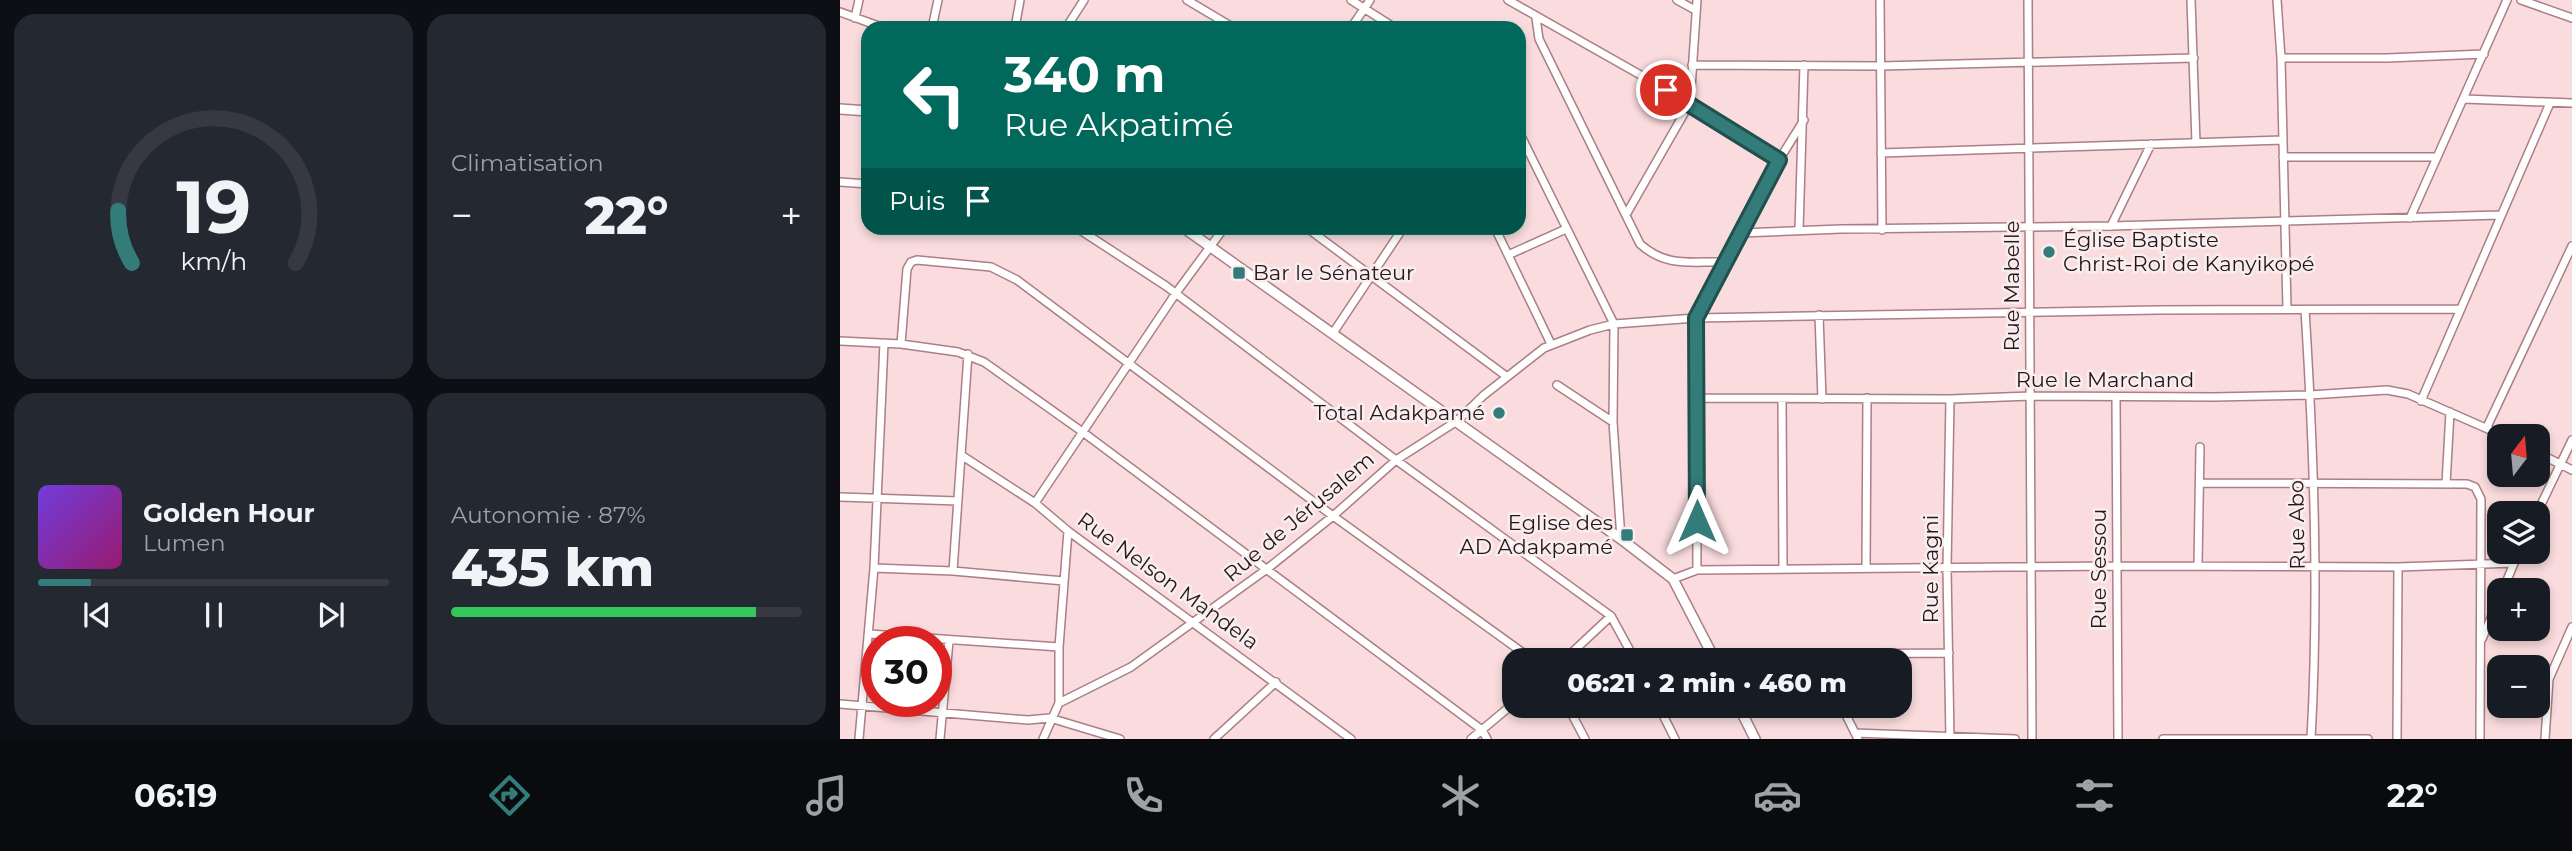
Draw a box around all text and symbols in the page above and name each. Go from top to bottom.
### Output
text: 340 m [1004,45,1165,104]
icon: left [889,49,980,140]
pin [1636,60,1696,120]
icon: arrive [1647,71,1685,109]
text: Rue Akpatimé [1004,105,1234,144]
text: Climatisation [451,149,603,177]
text: 19 [176,163,251,251]
icon: arrive [959,182,997,220]
text: 22° [585,184,668,247]
text: Puis [889,185,945,217]
text: − [451,192,473,239]
text: + [780,192,802,239]
street label: Rue Mabelle [1999,221,2024,351]
place label: Église Baptiste Christ-Roi de Kanyikopé [2063,227,2315,276]
marker: Église Baptiste Christ-Roi de Kanyikopé [2041,244,2057,260]
text: km/h [180,245,247,275]
place label: Bar le Sénateur [1253,260,1415,285]
marker: Bar le Sénateur [1231,265,1247,281]
street label: Rue le Marchand [2016,367,2194,392]
place label: Total Adakpamé [1314,400,1485,425]
marker: Total Adakpamé [1491,405,1507,421]
north arrow [2487,424,2550,486]
map controls [2487,424,2550,718]
street label: Rue de Jérusalem [1218,446,1379,587]
street label: Rue Abo [2283,480,2310,570]
position arrow [1660,484,1734,558]
text: Golden Hour [143,497,315,529]
text: Autonomie · 87% [451,501,646,529]
button: layers [2487,501,2550,564]
street label: Rue Nelson Mandela [1073,507,1264,655]
street label: Rue Sessou [2086,509,2111,629]
place label: Eglise des AD Adakpamé [1460,510,1613,559]
street label: Rue Kagni [1918,515,1943,623]
marker: Eglise des AD Adakpamé [1619,527,1635,543]
text: Lumen [143,529,226,557]
text: 435 km [451,536,654,599]
button: + [2487,578,2550,641]
icon: previous [78,596,116,634]
icon: pause [195,596,233,634]
icon: next [312,596,350,634]
speed limit sign: 30 [861,626,952,717]
button: − [2487,655,2550,718]
text: 06:21 · 2 min · 460 m [1567,667,1847,699]
icon: directions [485,771,534,820]
icon: music [802,771,851,820]
icon: phone [1119,771,1168,820]
icon: climate [1436,771,1485,820]
icon: car [1753,771,1802,820]
icon: filters [2070,771,2119,820]
text: 06:19 [134,776,217,815]
text: 22° [2387,776,2438,815]

